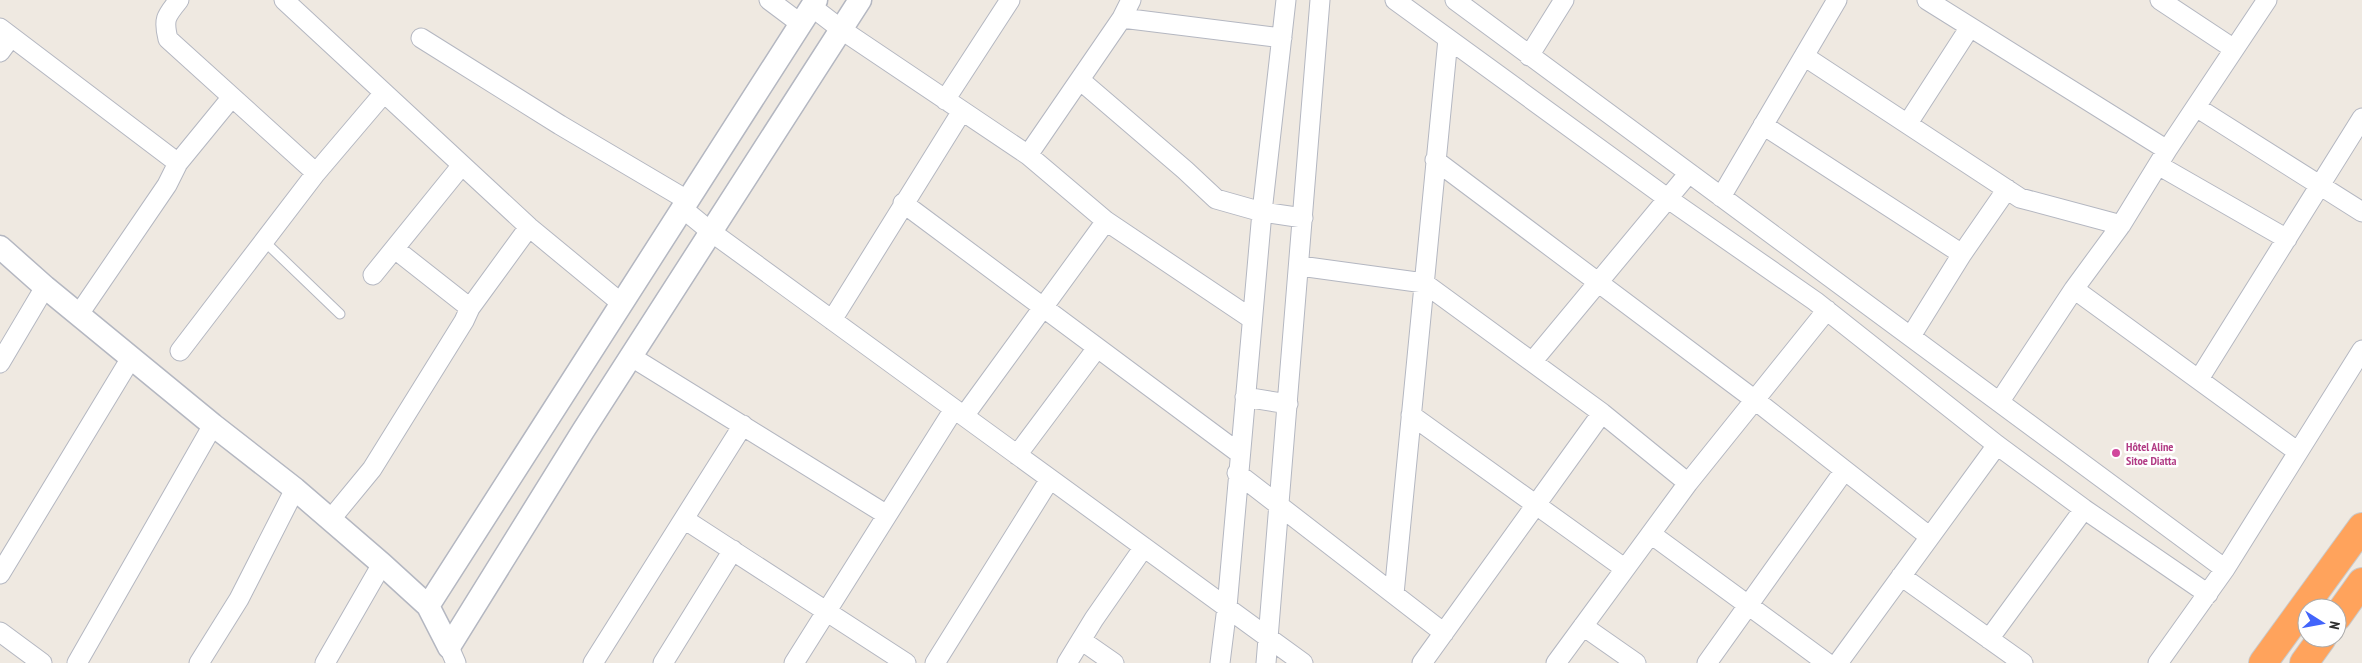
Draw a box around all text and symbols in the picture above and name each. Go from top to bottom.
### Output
place label: Hôtel Aline Sitoe Diatta [2126,439,2176,468]
marker: Hôtel Aline Sitoe Diatta [2110,447,2122,459]
north arrow [2297,598,2347,648]
text: N [2325,620,2344,631]

